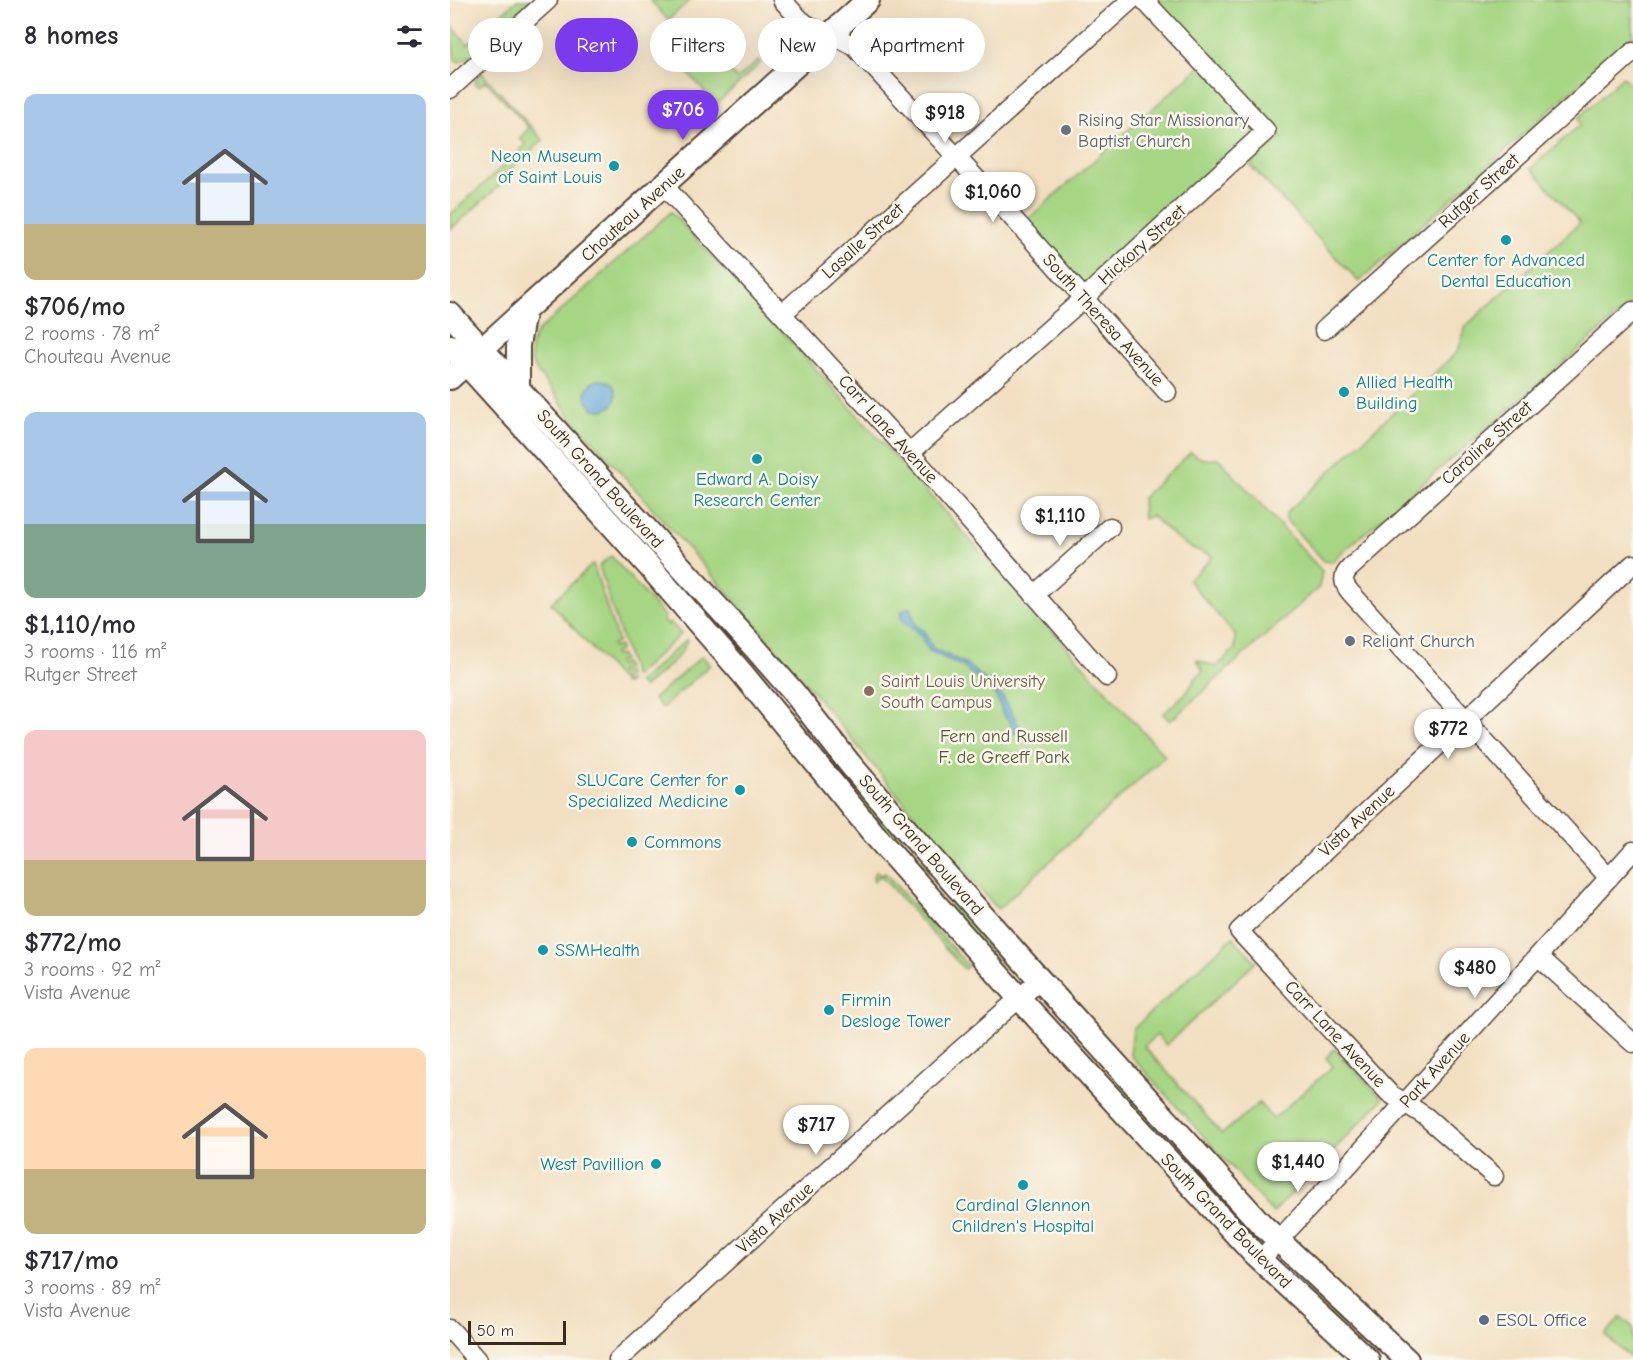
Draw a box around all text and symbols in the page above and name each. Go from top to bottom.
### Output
chip: Buy [468,18,543,72]
chip: Rent [555,18,638,72]
chip: Filters [650,18,746,72]
chip: New [758,18,837,72]
chip: Apartment [849,18,985,72]
icon: filters [393,20,426,53]
text: 8 homes [24,21,118,51]
pin: $706 [647,90,719,141]
pin: $918 [909,93,981,144]
text: $706 [662,98,704,121]
text: $918 [925,101,965,124]
place label: Rising Star Missionary Baptist Church [1078,110,1250,152]
marker: Rising Star Missionary Baptist Church [1059,123,1073,137]
icon: home [171,133,279,241]
place label: Neon Museum of Saint Louis [491,146,602,188]
street label: Rutger Street [1434,149,1524,233]
marker: Neon Museum of Saint Louis [607,159,621,173]
street label: Chouteau Avenue [577,162,689,266]
pin: $1,060 [944,172,1042,223]
text: $1,060 [964,180,1022,203]
street label: Lasalle Street [818,198,909,283]
street label: Hickory Street [1094,200,1190,290]
marker: Center for Advanced Dental Education [1499,233,1513,247]
street label: South Theresa Avenue [1038,249,1168,391]
place label: Center for Advanced Dental Education [1427,250,1585,292]
text: $706/mo [24,292,125,322]
text: 2 rooms · 78 m² [24,322,160,345]
text: Chouteau Avenue [24,345,171,368]
street label: Carr Lane Avenue [834,371,942,487]
place label: Allied Health Building [1356,372,1453,414]
marker: Allied Health Building [1337,385,1351,399]
street label: Caroline Street [1437,396,1537,489]
street label: South Grand Boulevard [532,405,668,553]
icon: home [171,451,279,559]
marker: Edward A. Doisy Research Center [750,452,764,466]
place label: Edward A. Doisy Research Center [693,469,821,511]
pin: $1,110 [1011,496,1109,547]
text: $1,110 [1035,504,1085,527]
text: $1,110/mo [24,610,136,640]
place label: Reliant Church [1362,631,1475,652]
marker: Reliant Church [1343,634,1357,648]
text: 3 rooms · 116 m² [24,640,166,663]
text: Rutger Street [24,663,137,686]
place label: Saint Louis University South Campus [881,671,1046,713]
marker: Saint Louis University South Campus [862,684,876,698]
pin: $772 [1412,709,1484,760]
text: $772 [1428,717,1468,740]
park label: Fern and Russell F. de Greeff Park [938,726,1070,768]
icon: home [171,769,279,877]
place label: SLUCare Center for Specialized Medicine [568,770,729,812]
street label: South Grand Boulevard [854,770,988,920]
street label: Vista Avenue [1315,781,1399,861]
marker: SLUCare Center for Specialized Medicine [733,783,747,797]
place label: Commons [644,832,721,853]
marker: Commons [625,835,639,849]
text: $772/mo [24,928,122,958]
place label: SSMHealth [555,940,640,961]
marker: SSMHealth [536,943,550,957]
pin: $480 [1439,948,1511,999]
text: $480 [1453,956,1497,979]
text: 3 rooms · 92 m² [24,958,161,981]
street label: Carr Lane Avenue [1280,976,1390,1092]
text: Vista Avenue [24,981,131,1004]
place label: Firmin Desloge Tower [841,990,951,1032]
marker: Firmin Desloge Tower [822,1003,836,1017]
street label: Park Avenue [1395,1028,1475,1112]
icon: home [171,1087,279,1195]
pin: $717 [780,1105,852,1156]
text: $717 [797,1113,835,1136]
pin: $1,440 [1249,1142,1347,1193]
street label: South Grand Boulevard [1156,1149,1296,1293]
text: $1,440 [1271,1150,1325,1173]
place label: West Pavillion [540,1154,644,1175]
marker: West Pavillion [649,1157,663,1171]
street label: Vista Avenue [732,1178,818,1258]
marker: Cardinal Glennon Children's Hospital [1016,1178,1030,1192]
place label: Cardinal Glennon Children's Hospital [952,1195,1094,1237]
text: $717/mo [24,1246,119,1276]
text: 3 rooms · 89 m² [24,1276,160,1299]
text: Vista Avenue [24,1299,131,1322]
place label: ESOL Office [1496,1310,1587,1331]
marker: ESOL Office [1477,1313,1491,1327]
scale bar [468,1318,566,1346]
text: 50 m [477,1322,514,1340]

